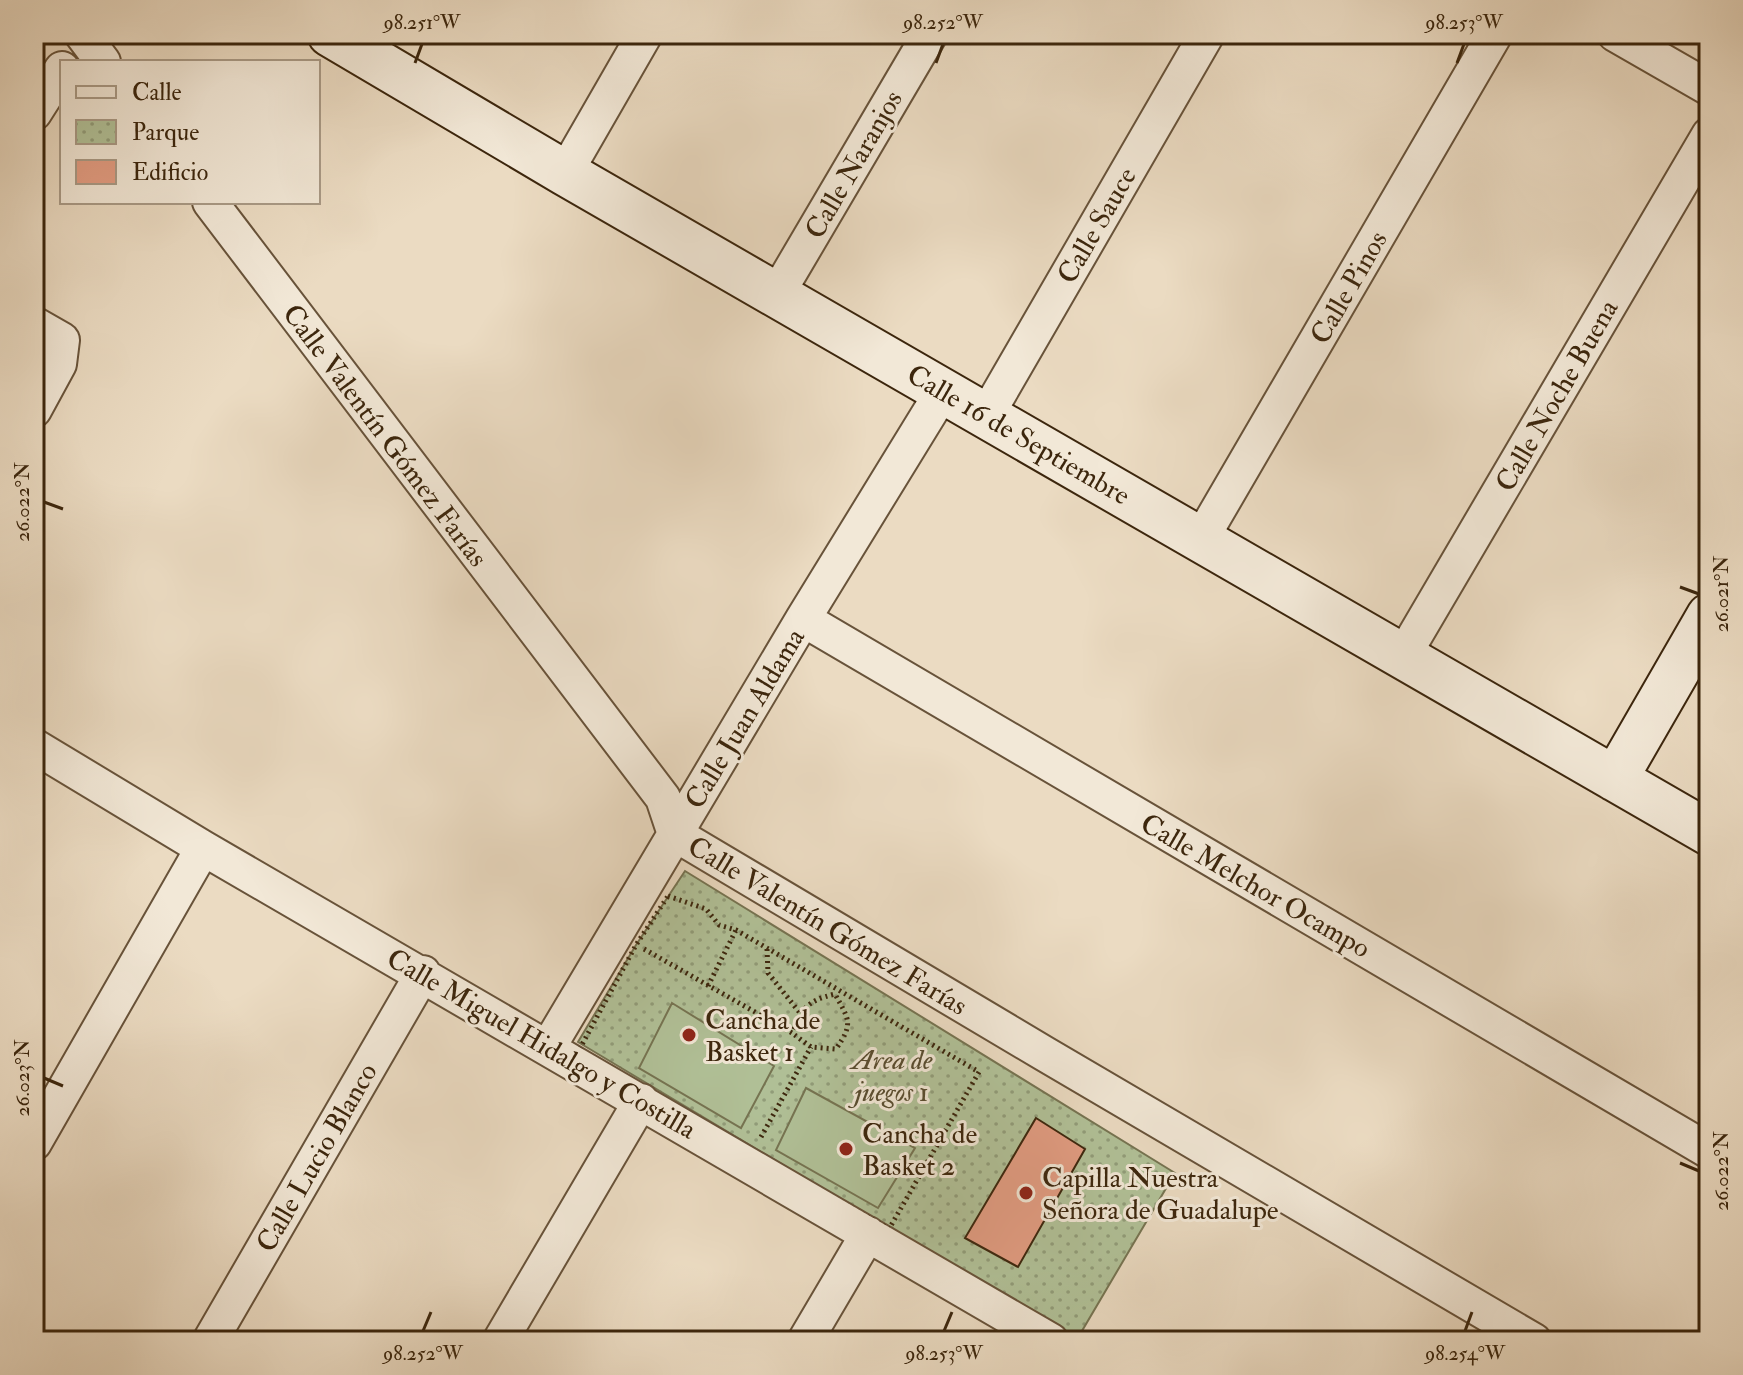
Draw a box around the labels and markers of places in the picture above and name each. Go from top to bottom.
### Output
place label: Cancha de Basket 1 [705,1003,820,1070]
marker: Cancha de Basket 1 [680,1026,698,1044]
place label: Cancha de Basket 2 [862,1117,977,1184]
marker: Cancha de Basket 2 [837,1140,855,1158]
place label: Capilla Nuestra Señora de Guadalupe [1042,1161,1279,1228]
marker: Capilla Nuestra Señora de Guadalupe [1017,1184,1035,1202]

